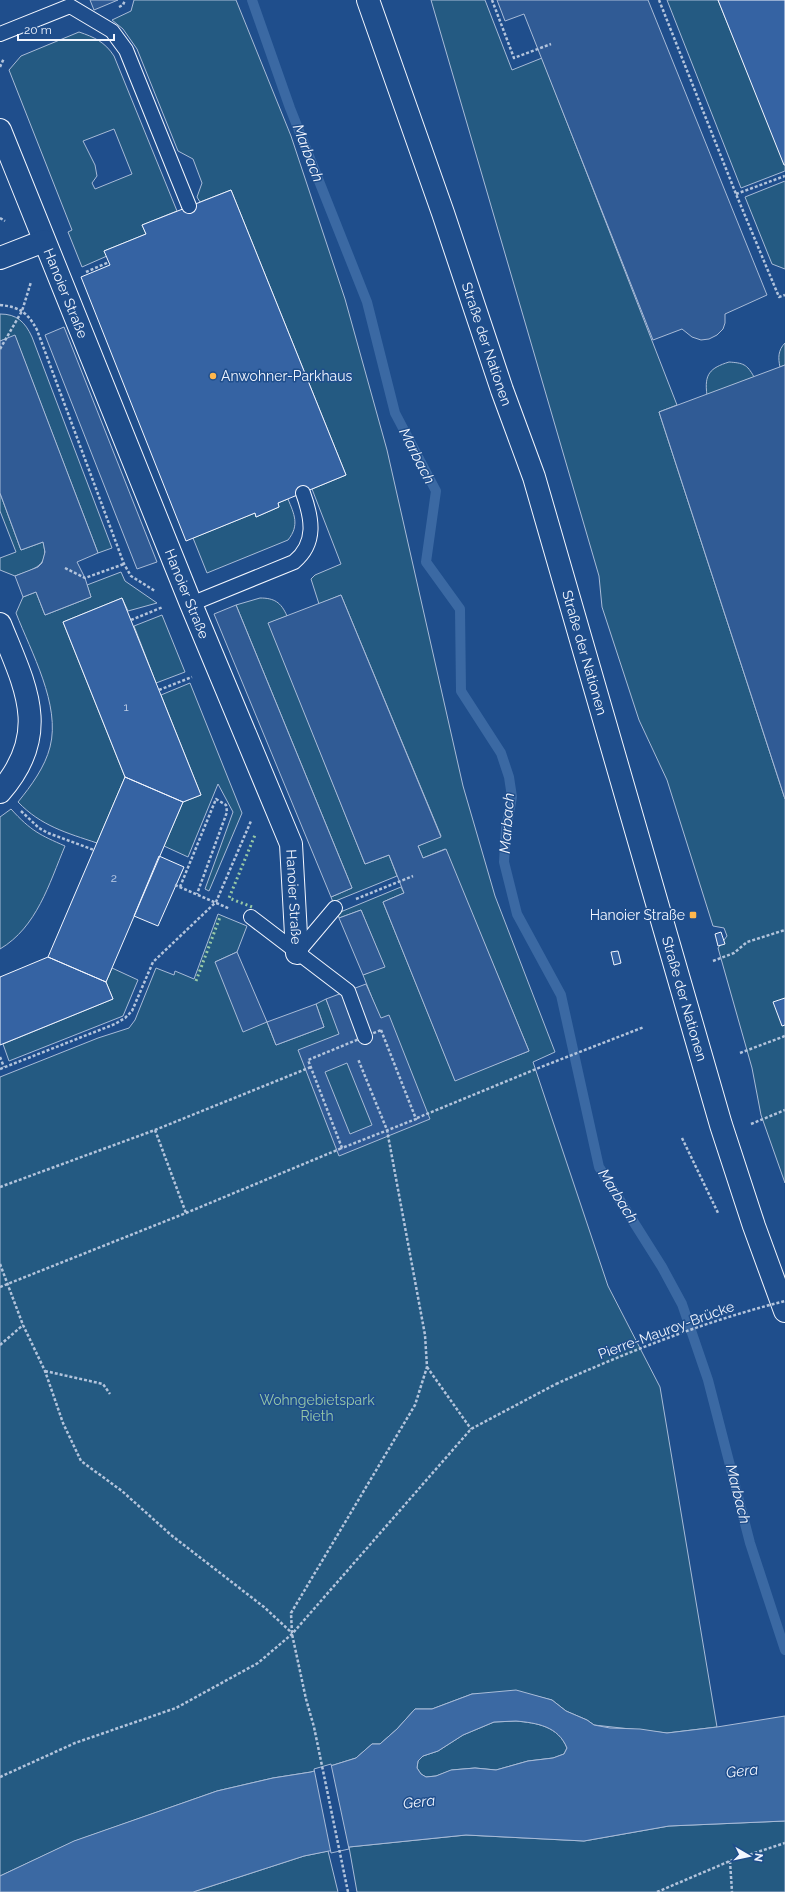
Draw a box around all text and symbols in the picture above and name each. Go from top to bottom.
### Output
scale bar [18,16,114,42]
text: 20 m [24,23,52,37]
water label: Marbach [289,121,327,185]
street label: Hanoier Straße [41,246,91,340]
street label: Straße der Nationen [459,280,515,408]
place label: Anwohner-Parkhaus [221,368,352,384]
marker: Anwohner-Parkhaus [208,371,218,381]
water label: Marbach [395,425,439,487]
street label: Hanoier Straße [162,547,212,641]
street label: Straße der Nationen [559,588,610,717]
house number: 1 [123,700,129,714]
water label: Marbach [496,792,518,854]
street label: Hanoier Straße [283,849,305,945]
house number: 2 [111,871,117,885]
place label: Hanoier Straße [590,907,685,923]
marker: Hanoier Straße [688,910,698,920]
street label: Straße der Nationen [659,934,710,1063]
water label: Marbach [594,1165,642,1227]
street label: Pierre-Mauroy-Brücke [596,1298,736,1362]
park label: Wohngebietspark Rieth [259,1392,375,1424]
water label: Marbach [722,1462,754,1526]
water label: Gera [725,1760,759,1782]
water label: Gera [402,1791,436,1813]
north arrow [729,1836,769,1876]
text: N [751,1852,765,1863]

